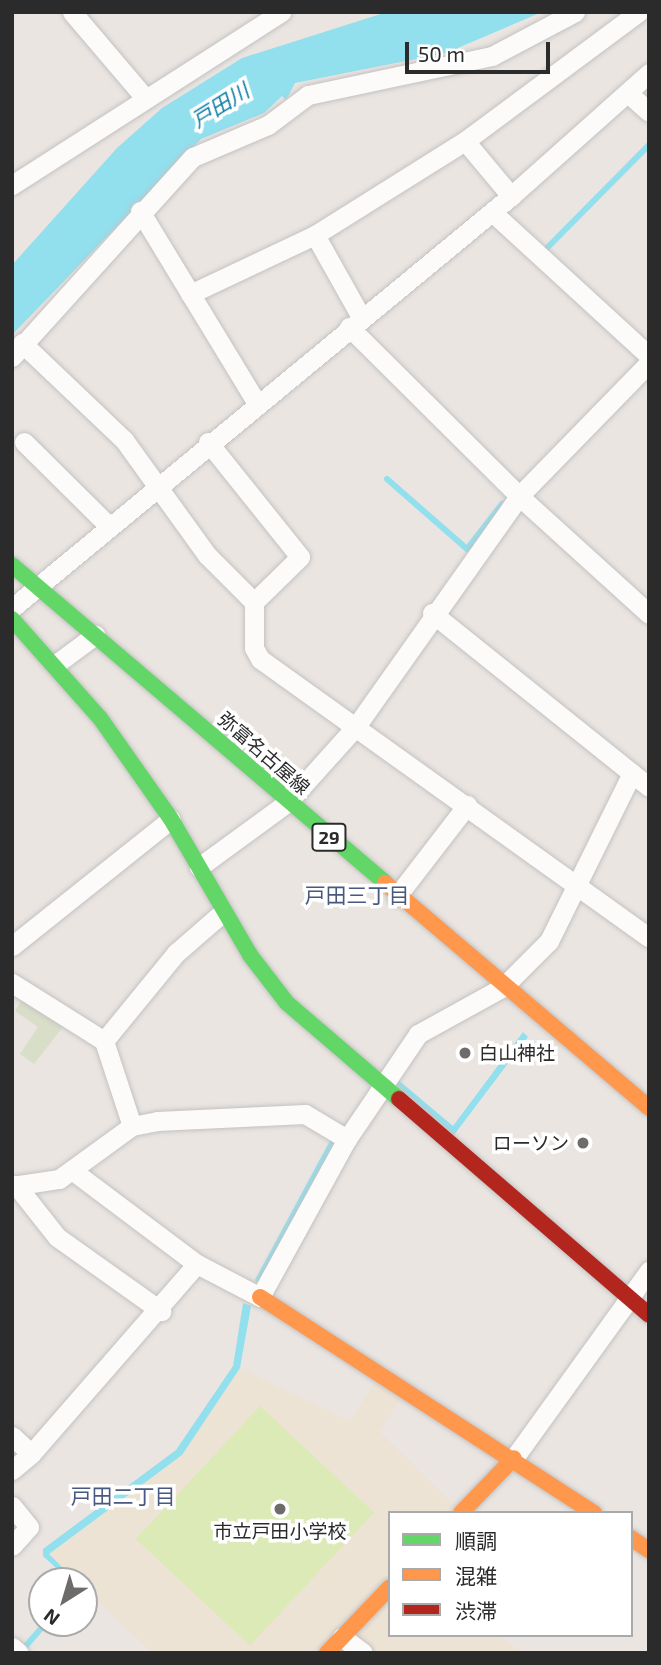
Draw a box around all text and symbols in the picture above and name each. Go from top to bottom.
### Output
scale bar [409,28,554,72]
text: 50 m [418,41,465,66]
water label: 戸田川 [187,78,253,132]
street label: 弥富名古屋線 [214,707,314,799]
road number: 29 [310,822,348,852]
district label: 戸田三丁目 [305,882,409,908]
place label: 白山神社 [479,1042,555,1064]
marker: 白山神社 [457,1045,473,1061]
place label: ローソン [493,1132,569,1154]
marker: ローソン [575,1135,591,1151]
district label: 戸田二丁目 [71,1483,175,1509]
marker: 市立戸田小学校 [272,1501,288,1517]
legend [388,1511,633,1637]
place label: 市立戸田小学校 [214,1520,346,1542]
text: 順調 [455,1528,497,1553]
text: 混雑 [455,1563,497,1588]
north arrow [28,1567,98,1637]
text: 渋滞 [455,1598,497,1623]
text: N [39,1604,64,1631]

